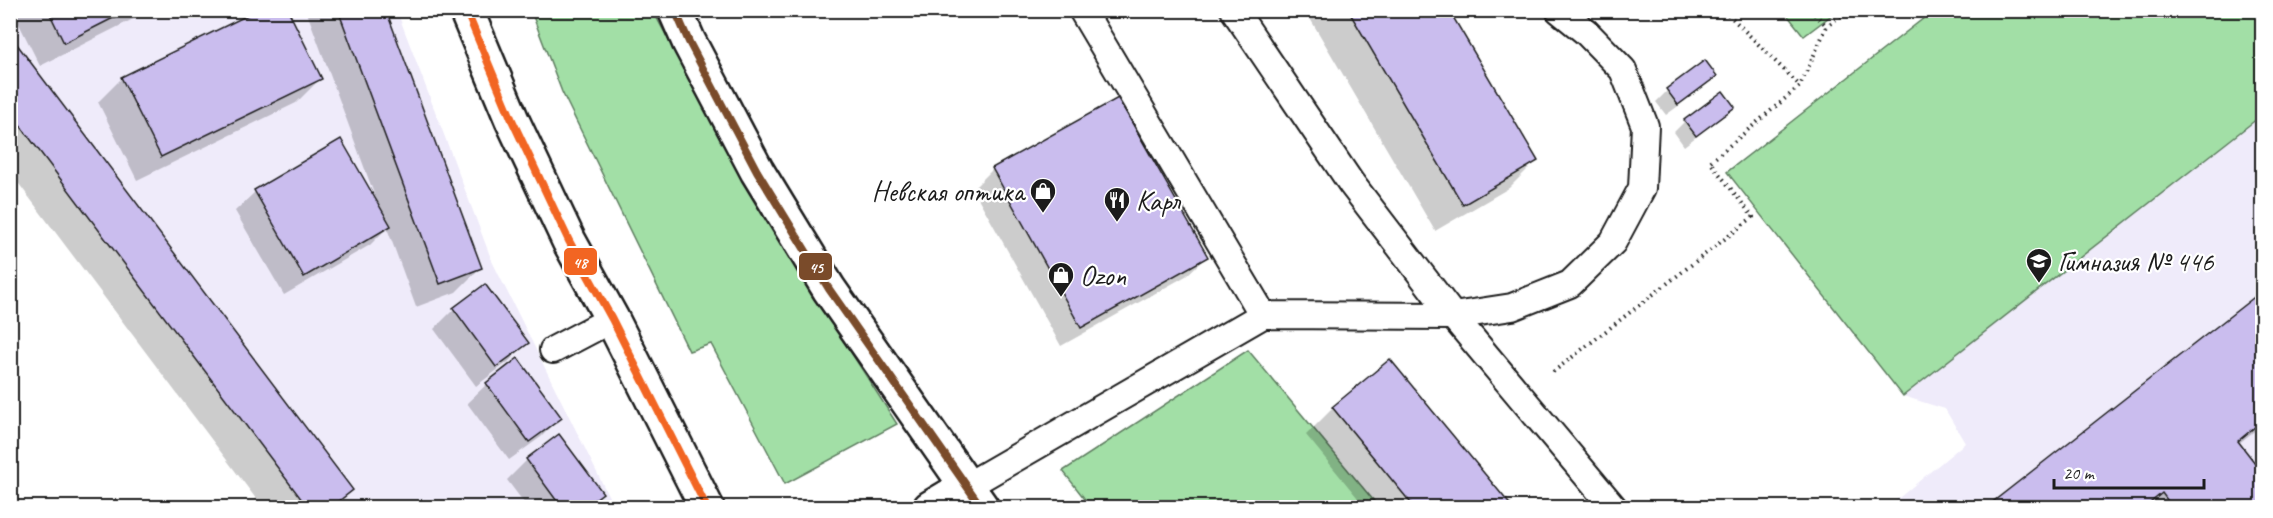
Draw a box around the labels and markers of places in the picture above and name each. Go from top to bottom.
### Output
place label: Невская оптика [872,174,1027,209]
shop icon: Невская оптика [1028,176,1058,214]
place label: Карл [1136,183,1181,218]
restaurant icon: Карл [1102,185,1132,223]
place label: Гимназия № 446 [2058,244,2215,279]
school or university icon: Гимназия № 446 [2024,246,2054,284]
place label: Ozon [1080,258,1126,293]
shop icon: Ozon [1046,260,1076,298]

